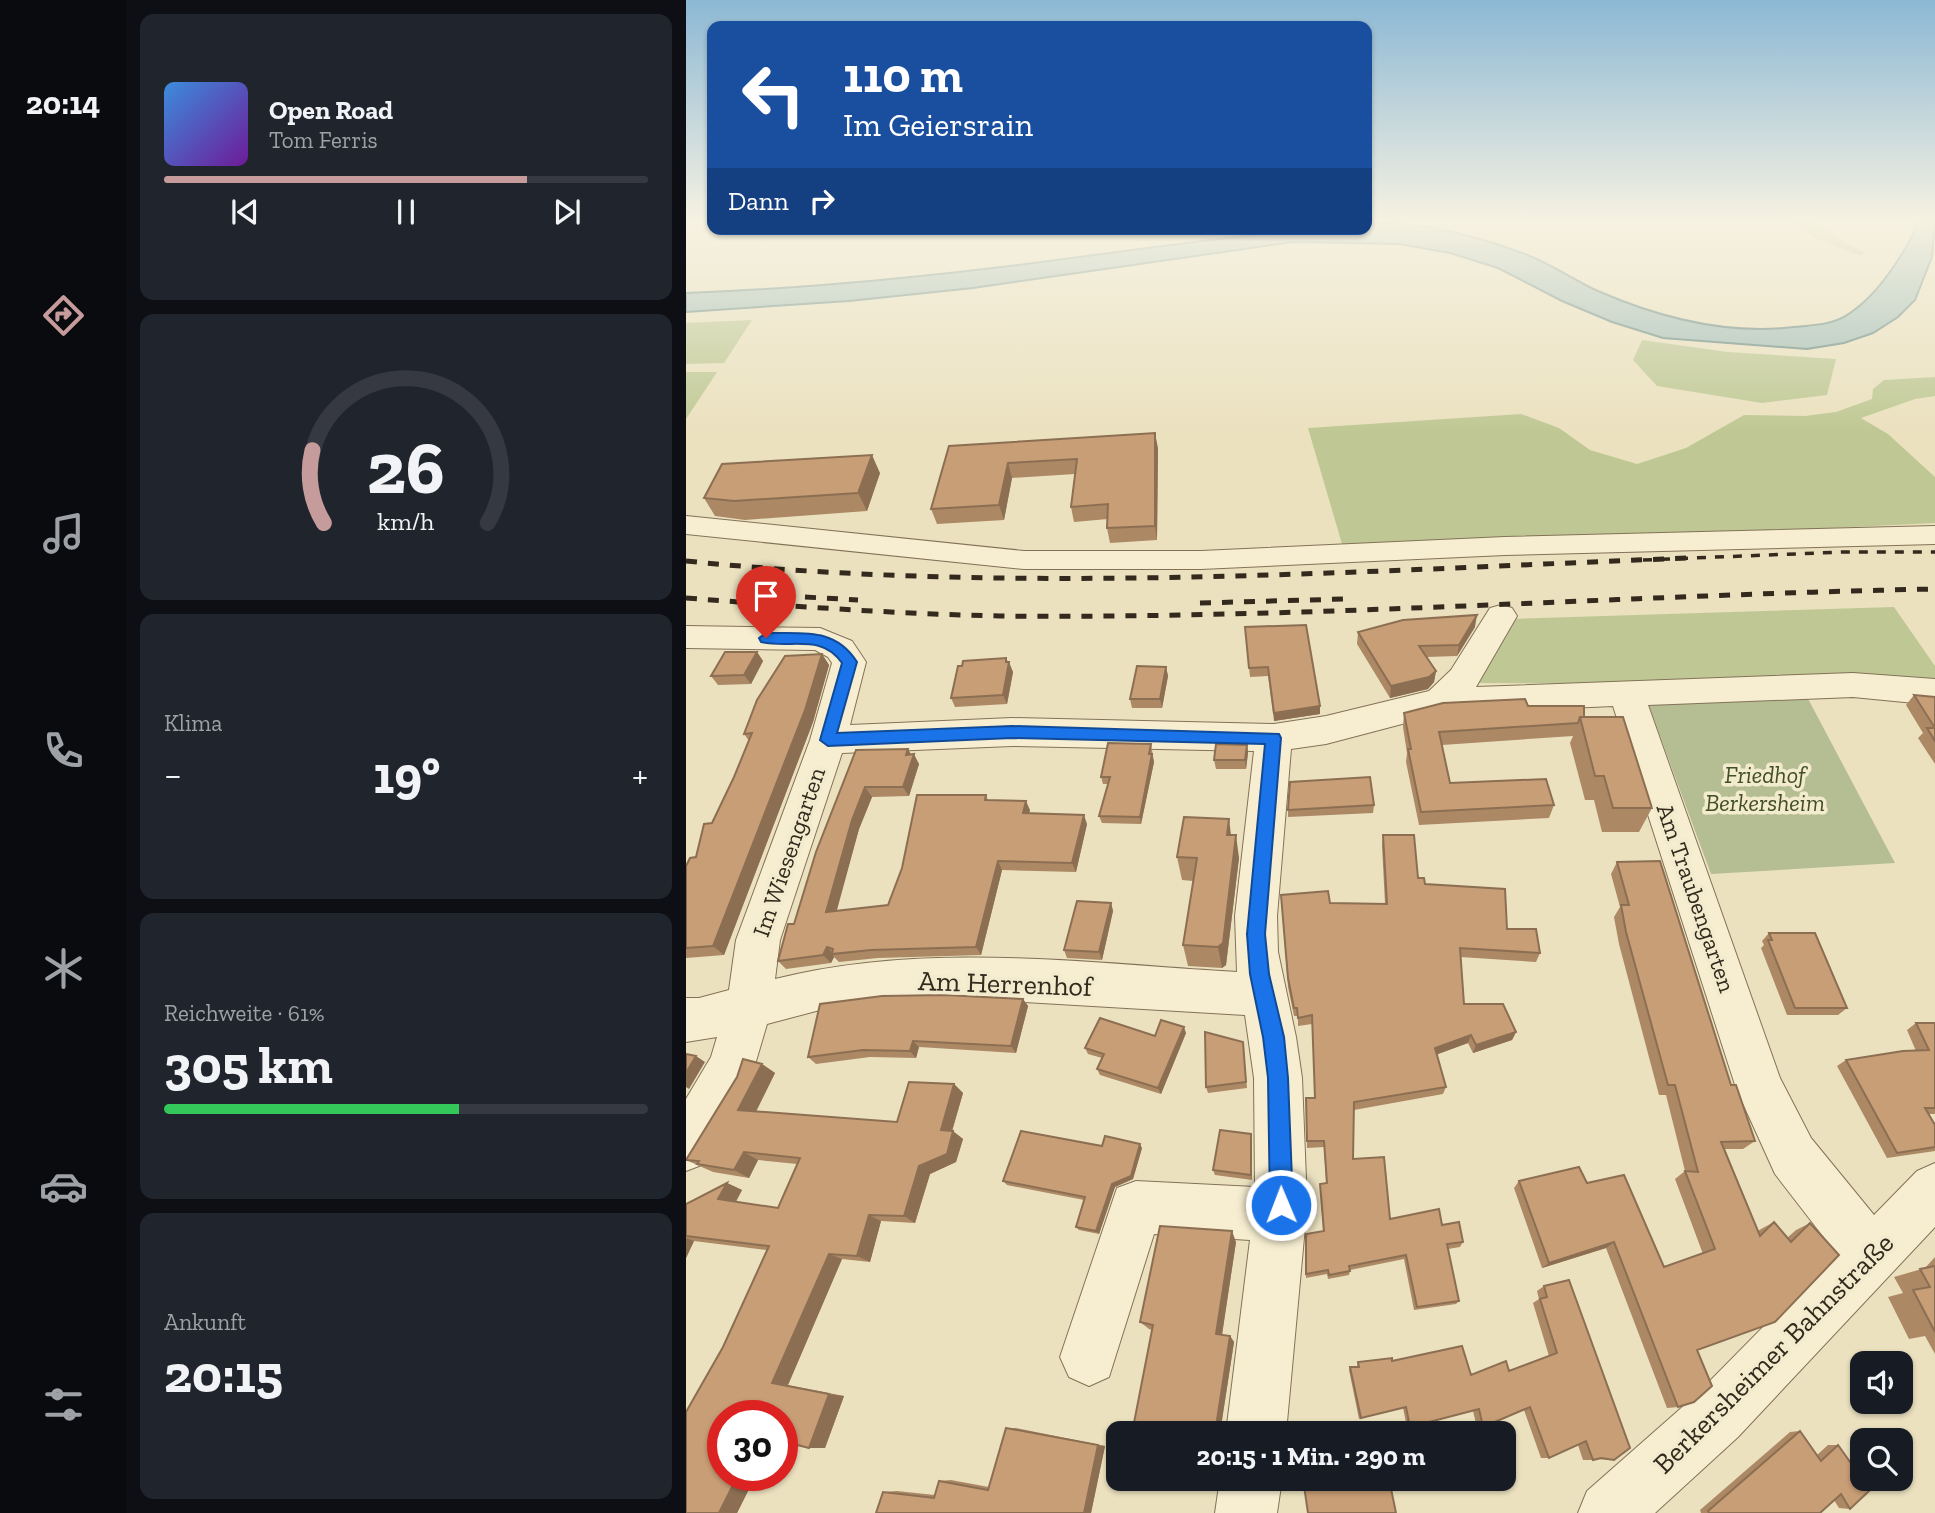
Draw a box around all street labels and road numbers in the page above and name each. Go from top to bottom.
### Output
street label: Im Wiesengarten [746,763,831,940]
street label: Am Traubengarten [1651,800,1742,996]
street label: Am Herrenhof [917,964,1095,1003]
street label: Berkersheimer Bahnstraße [1646,1226,1900,1480]

